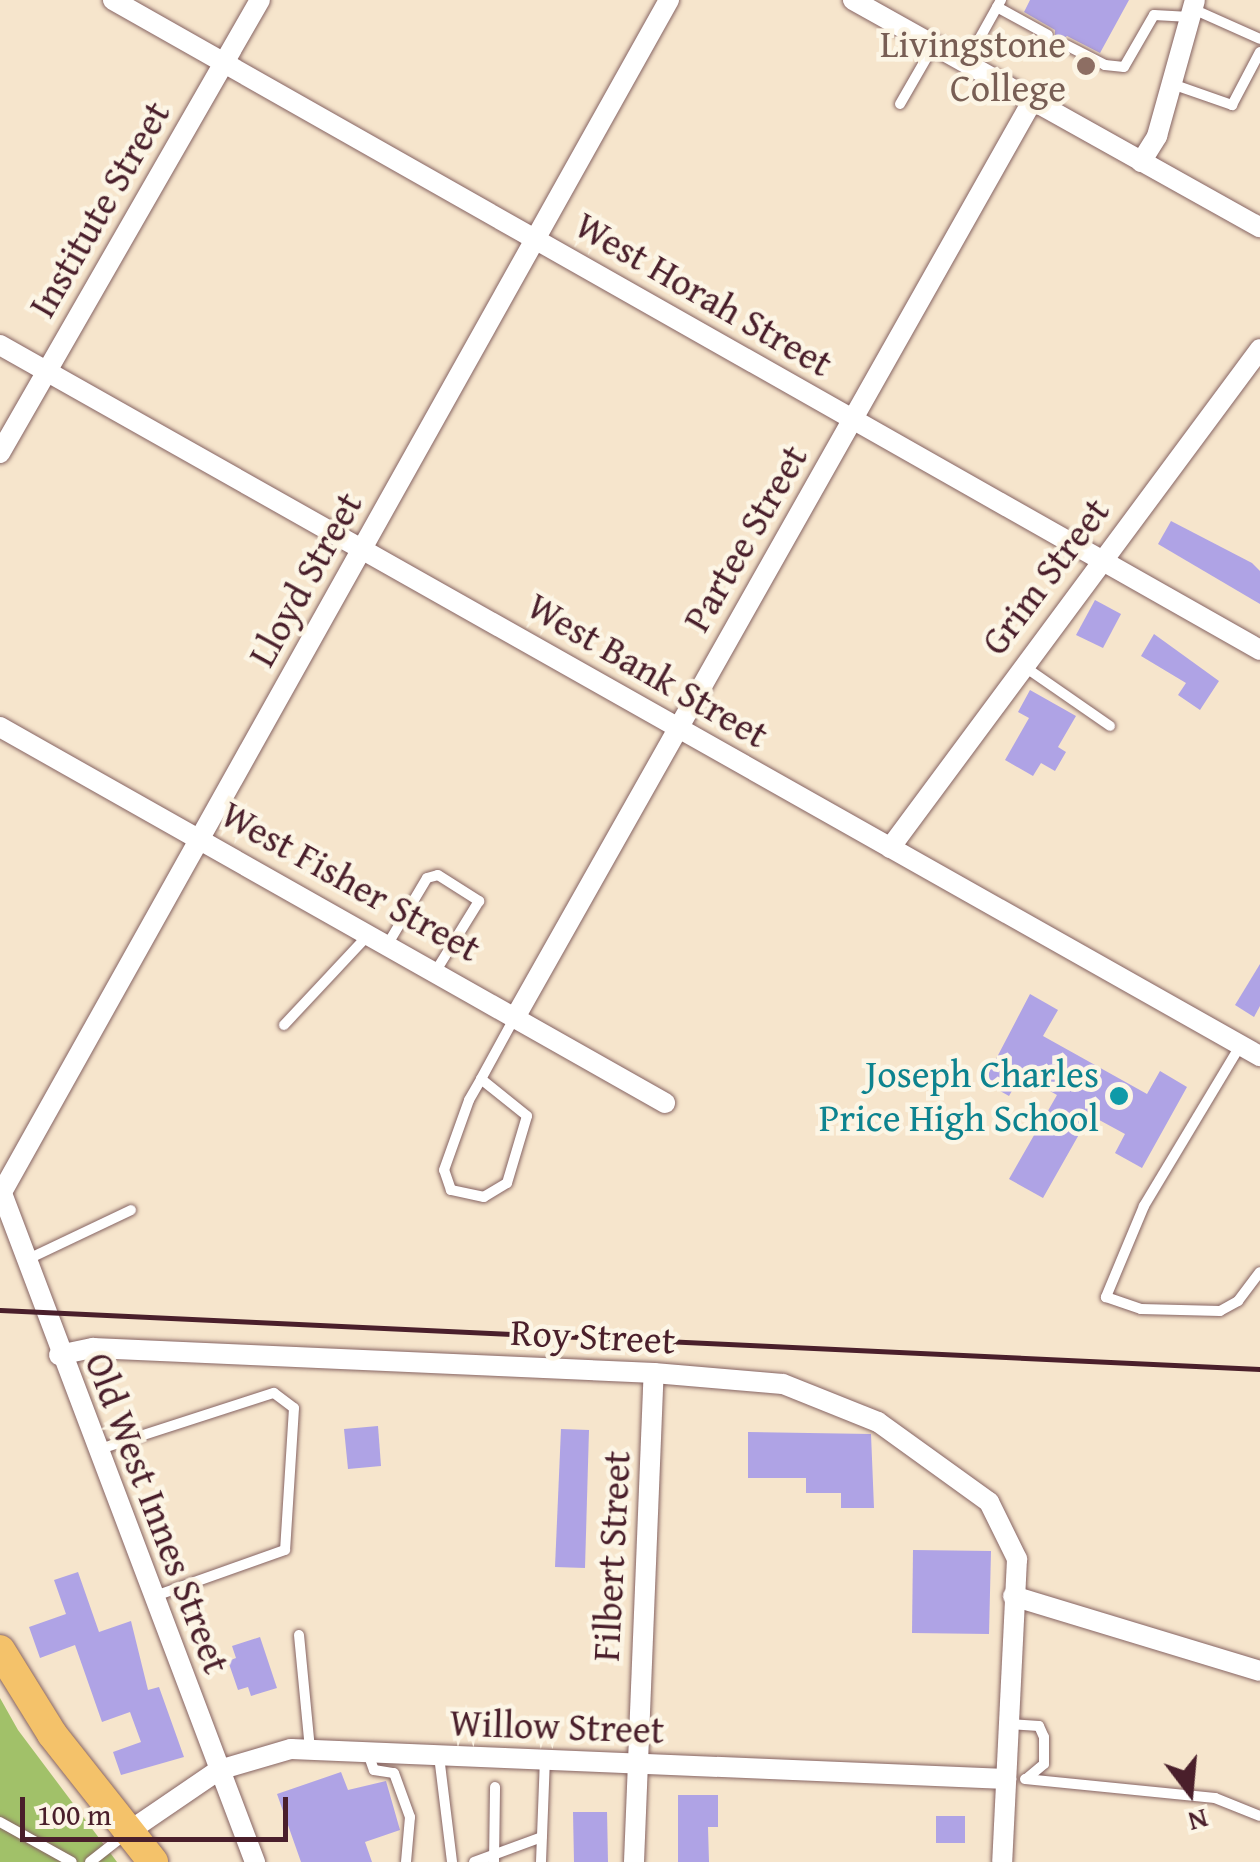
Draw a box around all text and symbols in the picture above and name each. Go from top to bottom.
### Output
place label: Livingstone College [880,21,1066,110]
marker: Livingstone College [1075,55,1097,77]
street label: Institute Street [19,93,179,325]
street label: West Horah Street [567,202,841,386]
street label: Partee Street [673,437,817,639]
street label: Lloyd Street [238,484,372,674]
street label: Grim Street [971,489,1119,663]
street label: West Bank Street [520,583,776,757]
street label: West Fisher Street [214,791,488,971]
place label: Joseph Charles Price High School [819,1051,1099,1140]
marker: Joseph Charles Price High School [1108,1085,1130,1107]
street label: Roy Street [510,1309,676,1363]
street label: Old West Innes Street [76,1346,240,1680]
street label: Filbert Street [583,1449,639,1663]
street label: Willow Street [449,1699,665,1753]
north arrow [1140,1742,1240,1842]
scale bar [25,1777,292,1839]
text: 100 m [37,1792,111,1836]
text: N [1184,1799,1213,1844]

